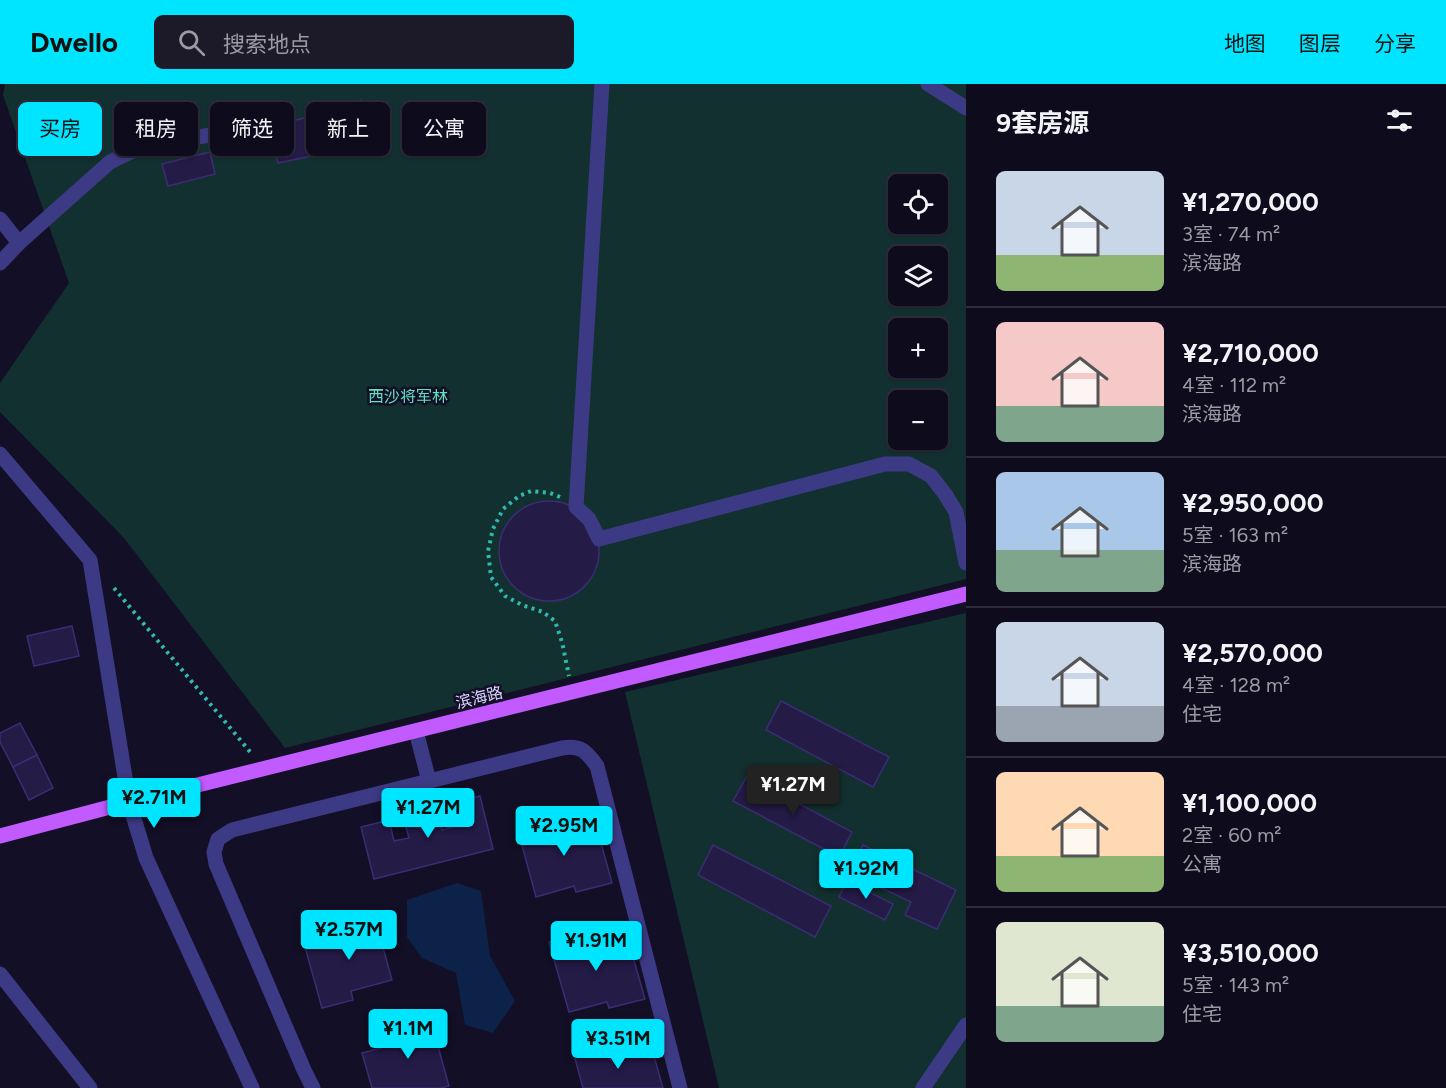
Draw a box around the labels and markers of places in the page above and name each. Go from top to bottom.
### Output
pin: ¥1.27M [744,765,842,816]
pin: ¥2.71M [105,778,203,829]
pin: ¥1.27M [379,788,477,839]
pin: ¥2.95M [515,806,613,857]
pin: ¥1.92M [817,849,915,900]
pin: ¥2.57M [300,910,398,961]
pin: ¥1.91M [547,921,645,972]
pin: ¥1.1M [366,1009,450,1060]
pin: ¥3.51M [569,1019,667,1070]

